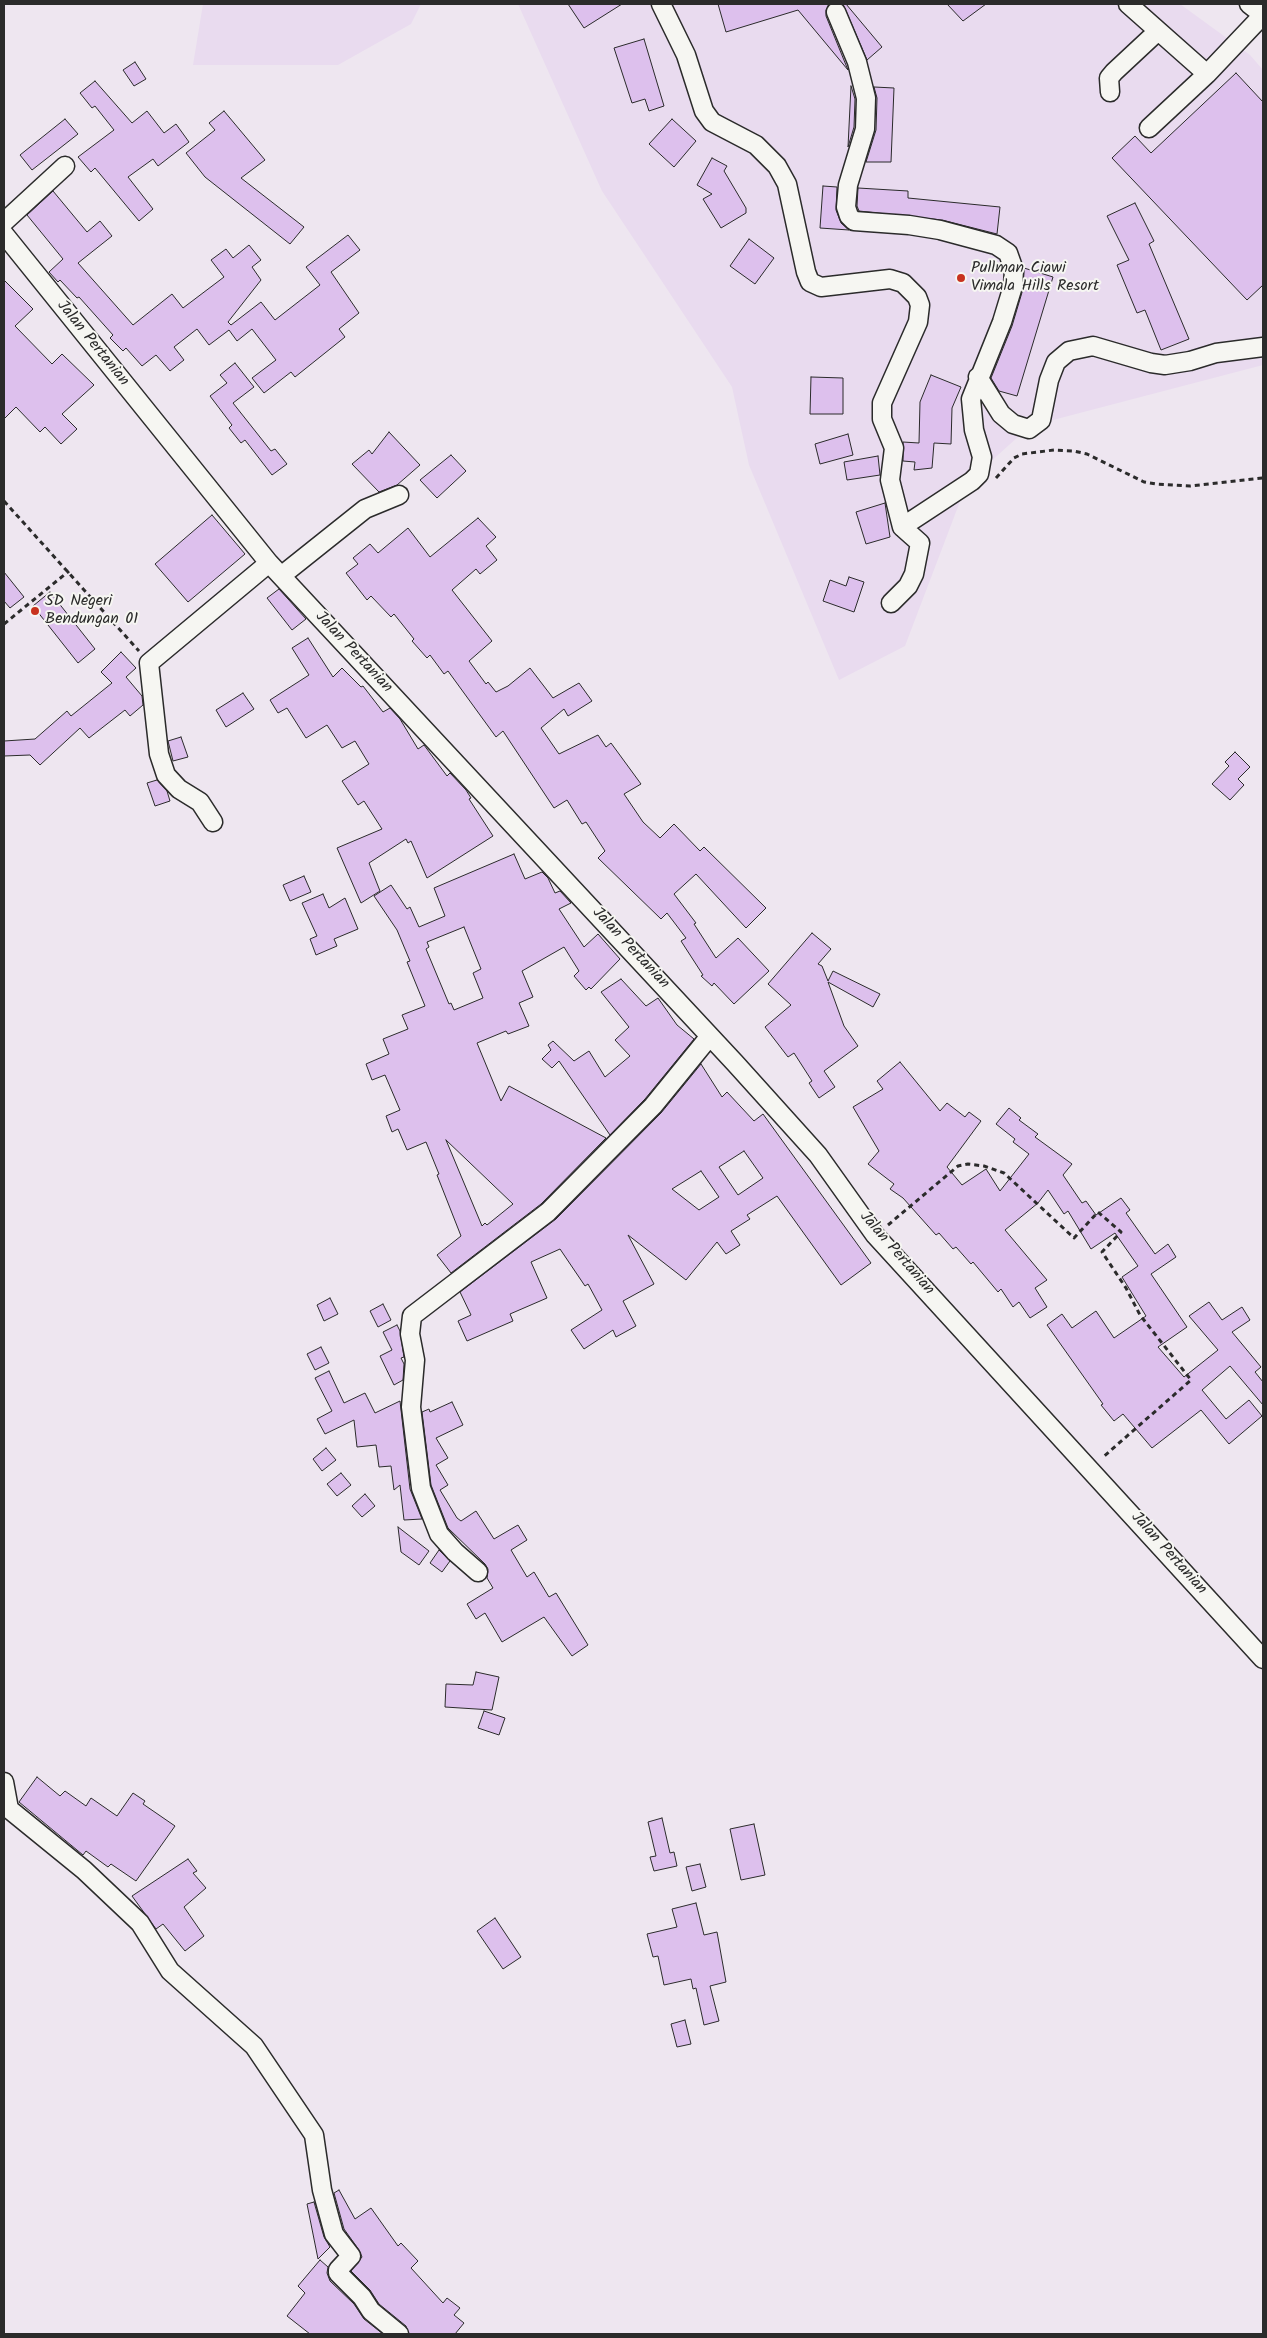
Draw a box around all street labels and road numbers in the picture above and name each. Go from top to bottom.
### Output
street label: Jalan Pertanian [52,297,132,391]
street label: Jalan Pertanian [310,608,396,698]
street label: Jalan Pertanian [587,904,673,994]
street label: Jalan Pertanian [854,1208,938,1300]
street label: Jalan Pertanian [1126,1509,1210,1599]

